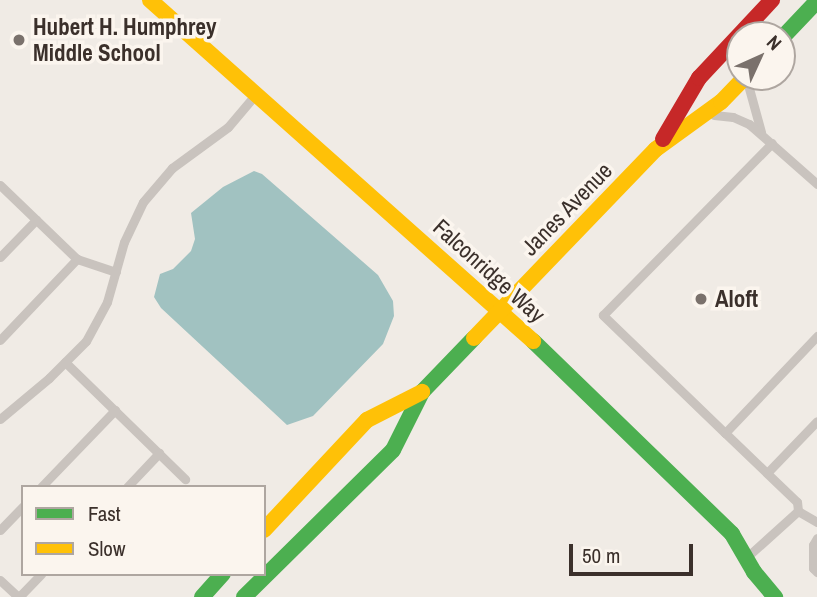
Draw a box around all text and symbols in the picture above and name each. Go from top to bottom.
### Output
place label: Hubert H. Humphrey Middle School [33,13,216,67]
north arrow [726,21,796,91]
text: N [761,29,788,56]
marker: Hubert H. Humphrey Middle School [11,32,27,48]
street label: Janes Avenue [516,157,618,261]
street label: Falconridge Way [427,214,551,328]
place label: Aloft [715,285,758,313]
marker: Aloft [693,291,709,307]
legend [21,485,266,576]
text: Fast [88,499,121,528]
scale bar [572,530,696,574]
text: Slow [88,534,125,563]
text: 50 m [582,541,620,570]

